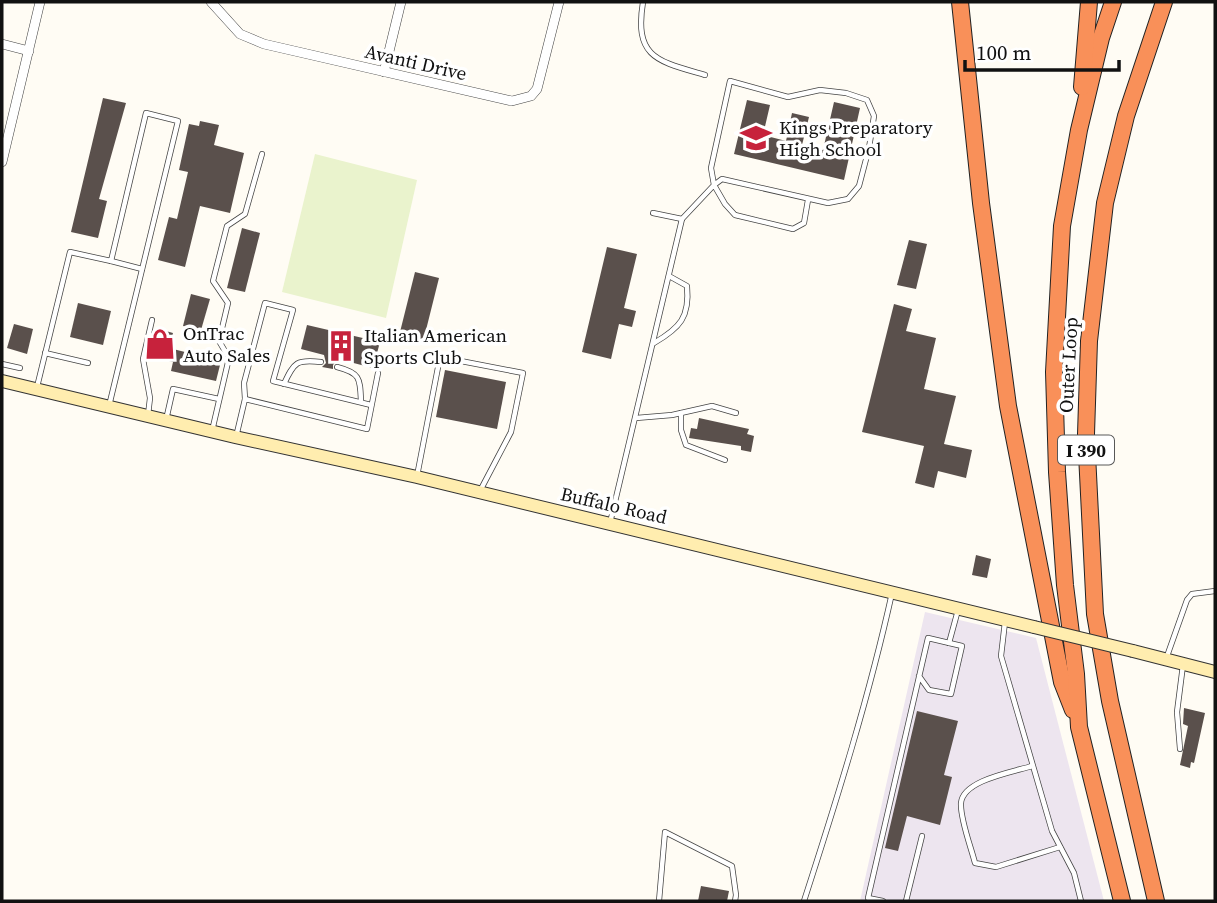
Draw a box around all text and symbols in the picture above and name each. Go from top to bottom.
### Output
scale bar [965,28,1119,72]
street label: Avanti Drive [362,38,470,86]
text: 100 m [976,38,1031,67]
place label: Kings Preparatory High School [779,114,933,162]
school or university icon: Kings Preparatory High School [739,121,773,155]
street label: Outer Loop [1053,316,1083,414]
place label: OnTrac Auto Sales [183,320,270,368]
place label: Italian American Sports Club [364,322,507,370]
shop icon: OnTrac Auto Sales [143,327,177,361]
building icon: Italian American Sports Club [324,329,358,363]
road number: I 390 [1058,436,1114,464]
street label: Buffalo Road [558,480,670,530]

